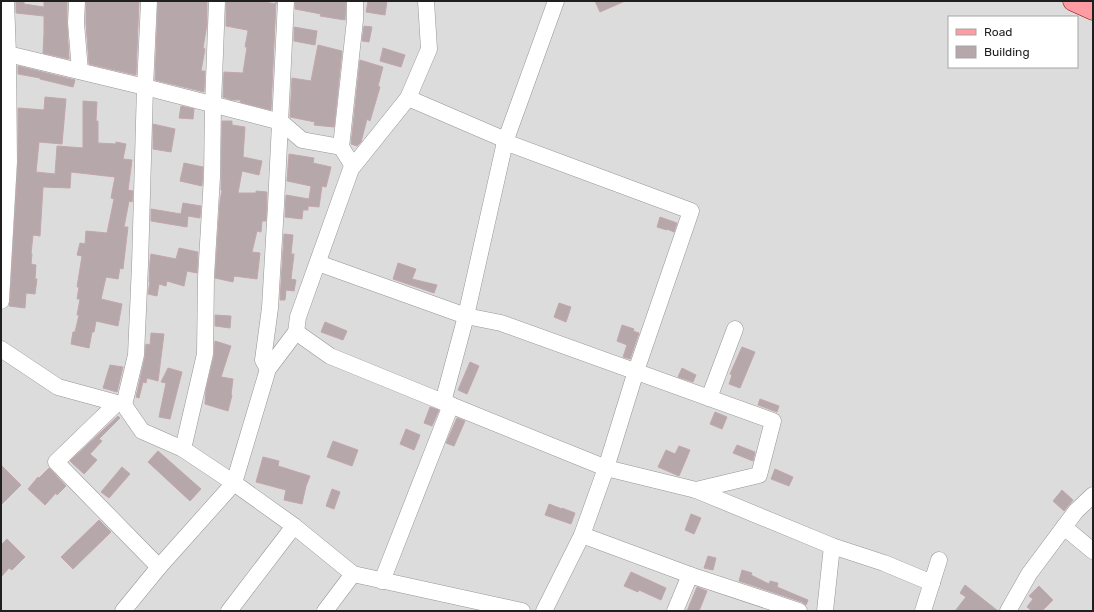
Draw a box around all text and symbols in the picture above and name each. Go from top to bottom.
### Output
legend [948,16,1078,68]
text: Road [984,25,1012,39]
text: Building [984,45,1030,59]

